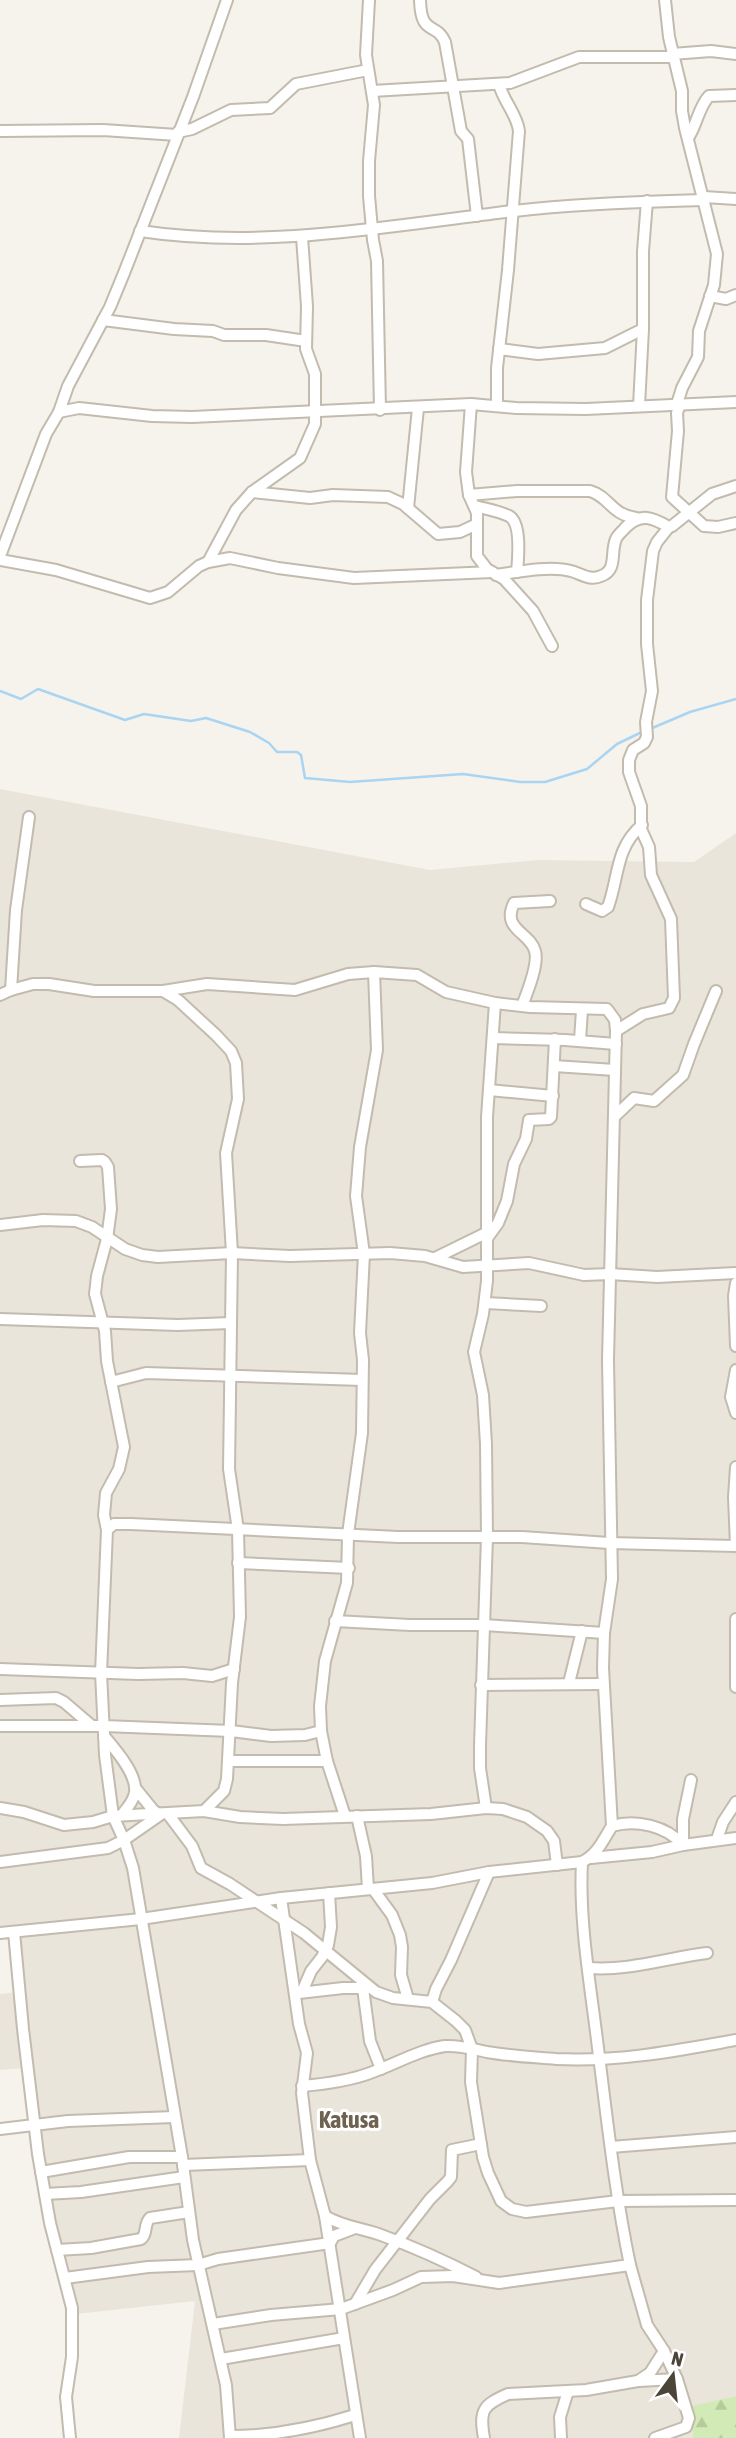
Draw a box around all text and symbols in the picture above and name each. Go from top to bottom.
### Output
district label: Katusa [319,2106,379,2133]
north arrow [638,2340,708,2410]
text: N [669,2347,686,2371]

